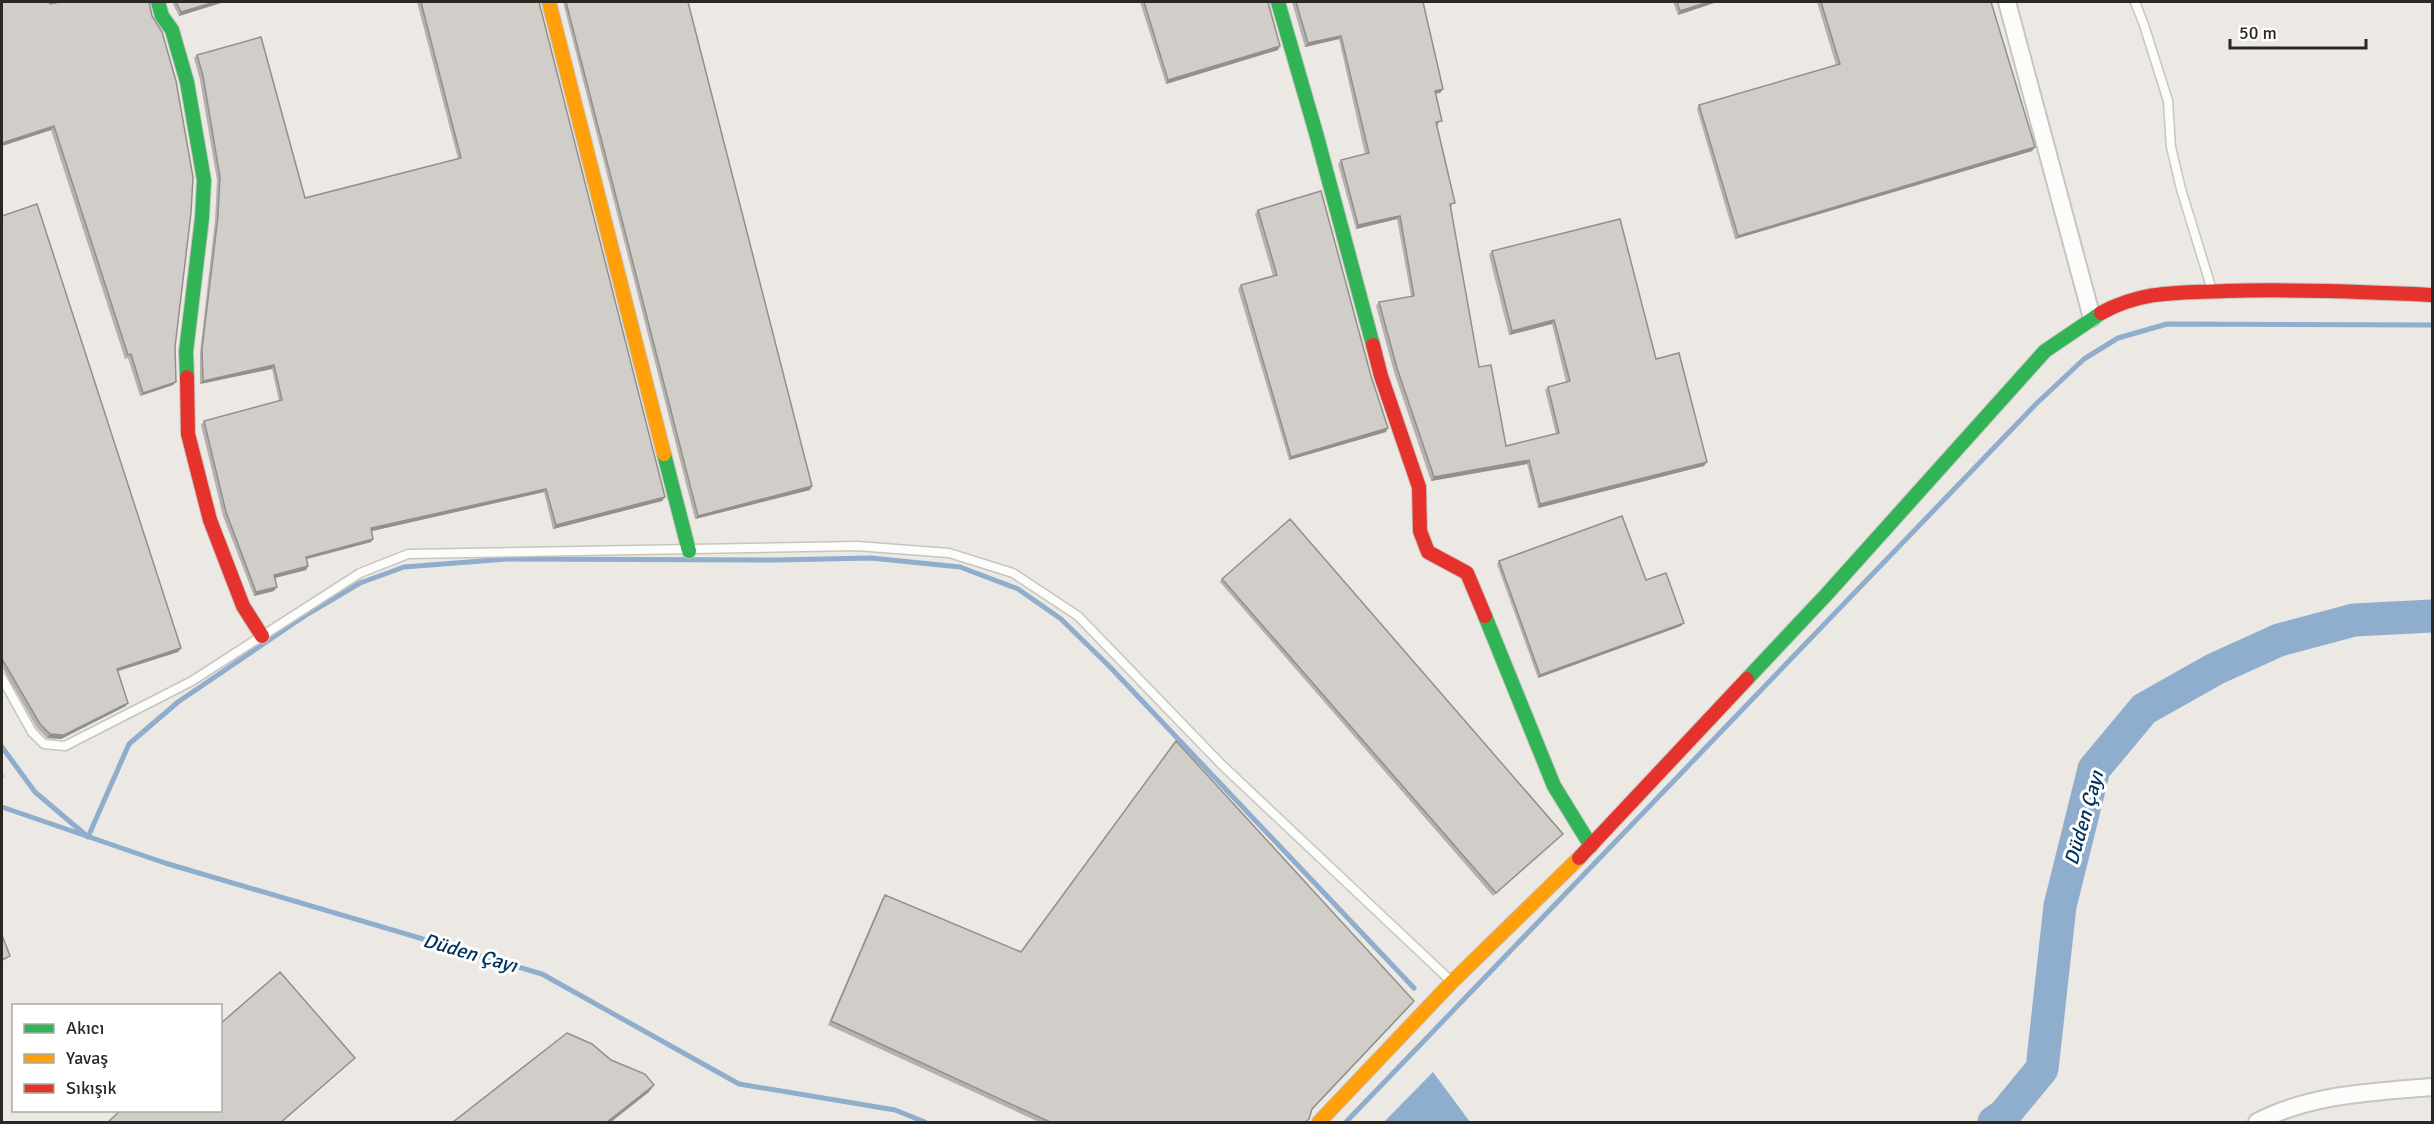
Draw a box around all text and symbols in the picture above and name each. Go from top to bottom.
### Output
scale bar [2230,12,2366,50]
text: 50 m [2239,22,2277,44]
water label: Düden Çayı [2059,767,2110,868]
water label: Düden Çayı [420,928,521,979]
legend [12,1004,222,1112]
text: Akıcı [66,1017,104,1039]
text: Yavaş [66,1047,108,1069]
text: Sıkışık [66,1077,116,1099]

